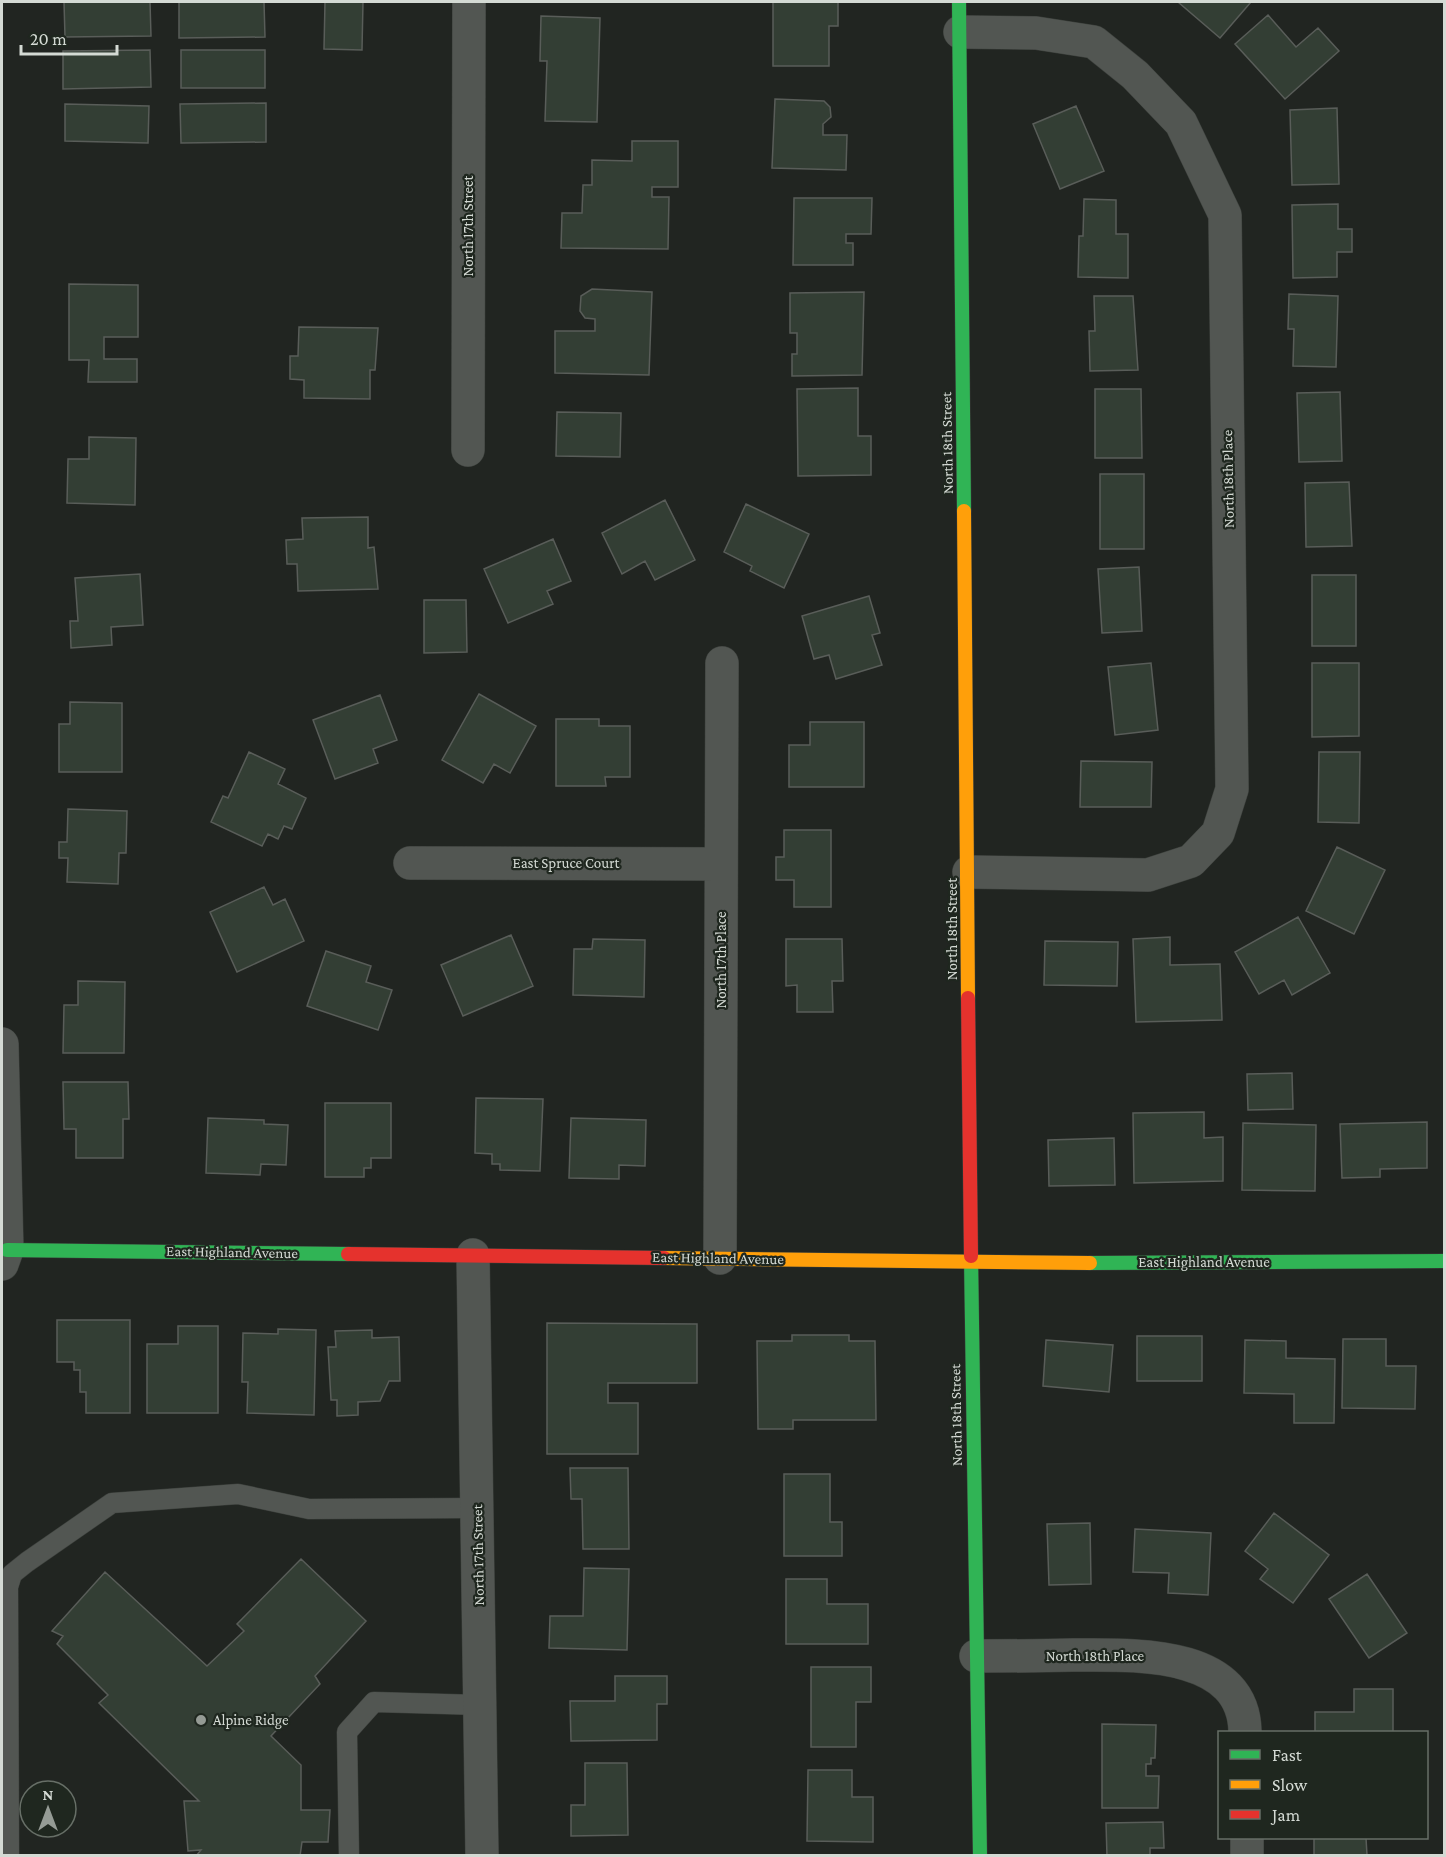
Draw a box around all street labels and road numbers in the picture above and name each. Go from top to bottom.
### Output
street label: North 17th Street [460,174,476,277]
street label: North 18th Street [938,391,956,494]
street label: North 18th Place [1219,429,1237,528]
street label: East Spruce Court [513,855,621,872]
street label: North 18th Street [944,877,960,980]
street label: North 17th Place [713,911,729,1009]
street label: East Highland Avenue [166,1243,298,1262]
street label: East Highland Avenue [652,1249,784,1268]
street label: East Highland Avenue [1138,1254,1270,1271]
street label: North 18th Street [947,1363,965,1466]
street label: North 17th Street [469,1503,487,1606]
street label: North 18th Place [1046,1648,1145,1664]

